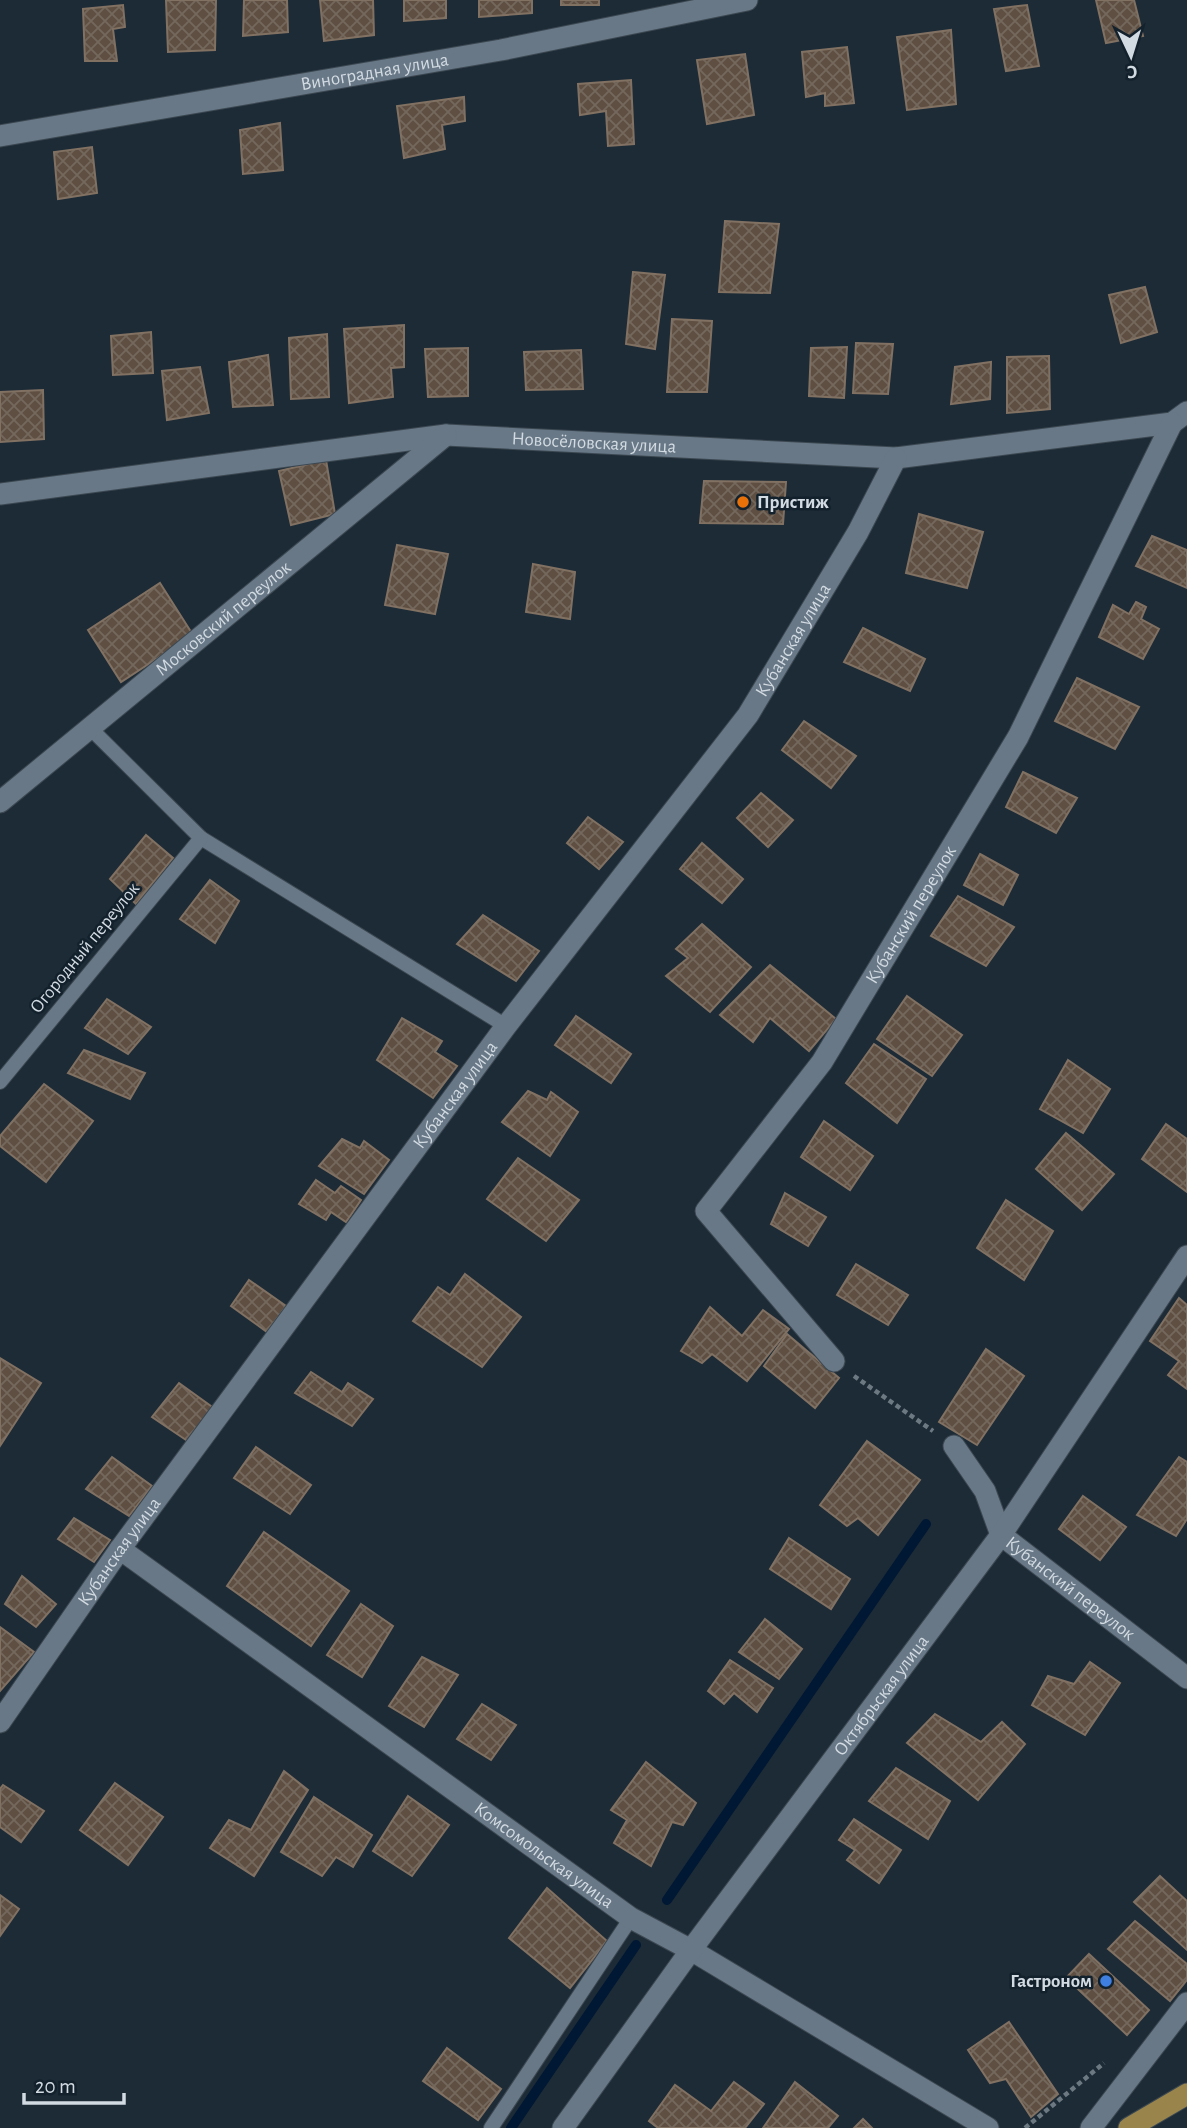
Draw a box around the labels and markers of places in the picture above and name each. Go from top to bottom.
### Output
place label: Пристиж [757,493,829,512]
marker: Пристиж [735,494,751,510]
place label: Гастроном [1010,1972,1092,1991]
marker: Гастроном [1098,1973,1114,1989]

